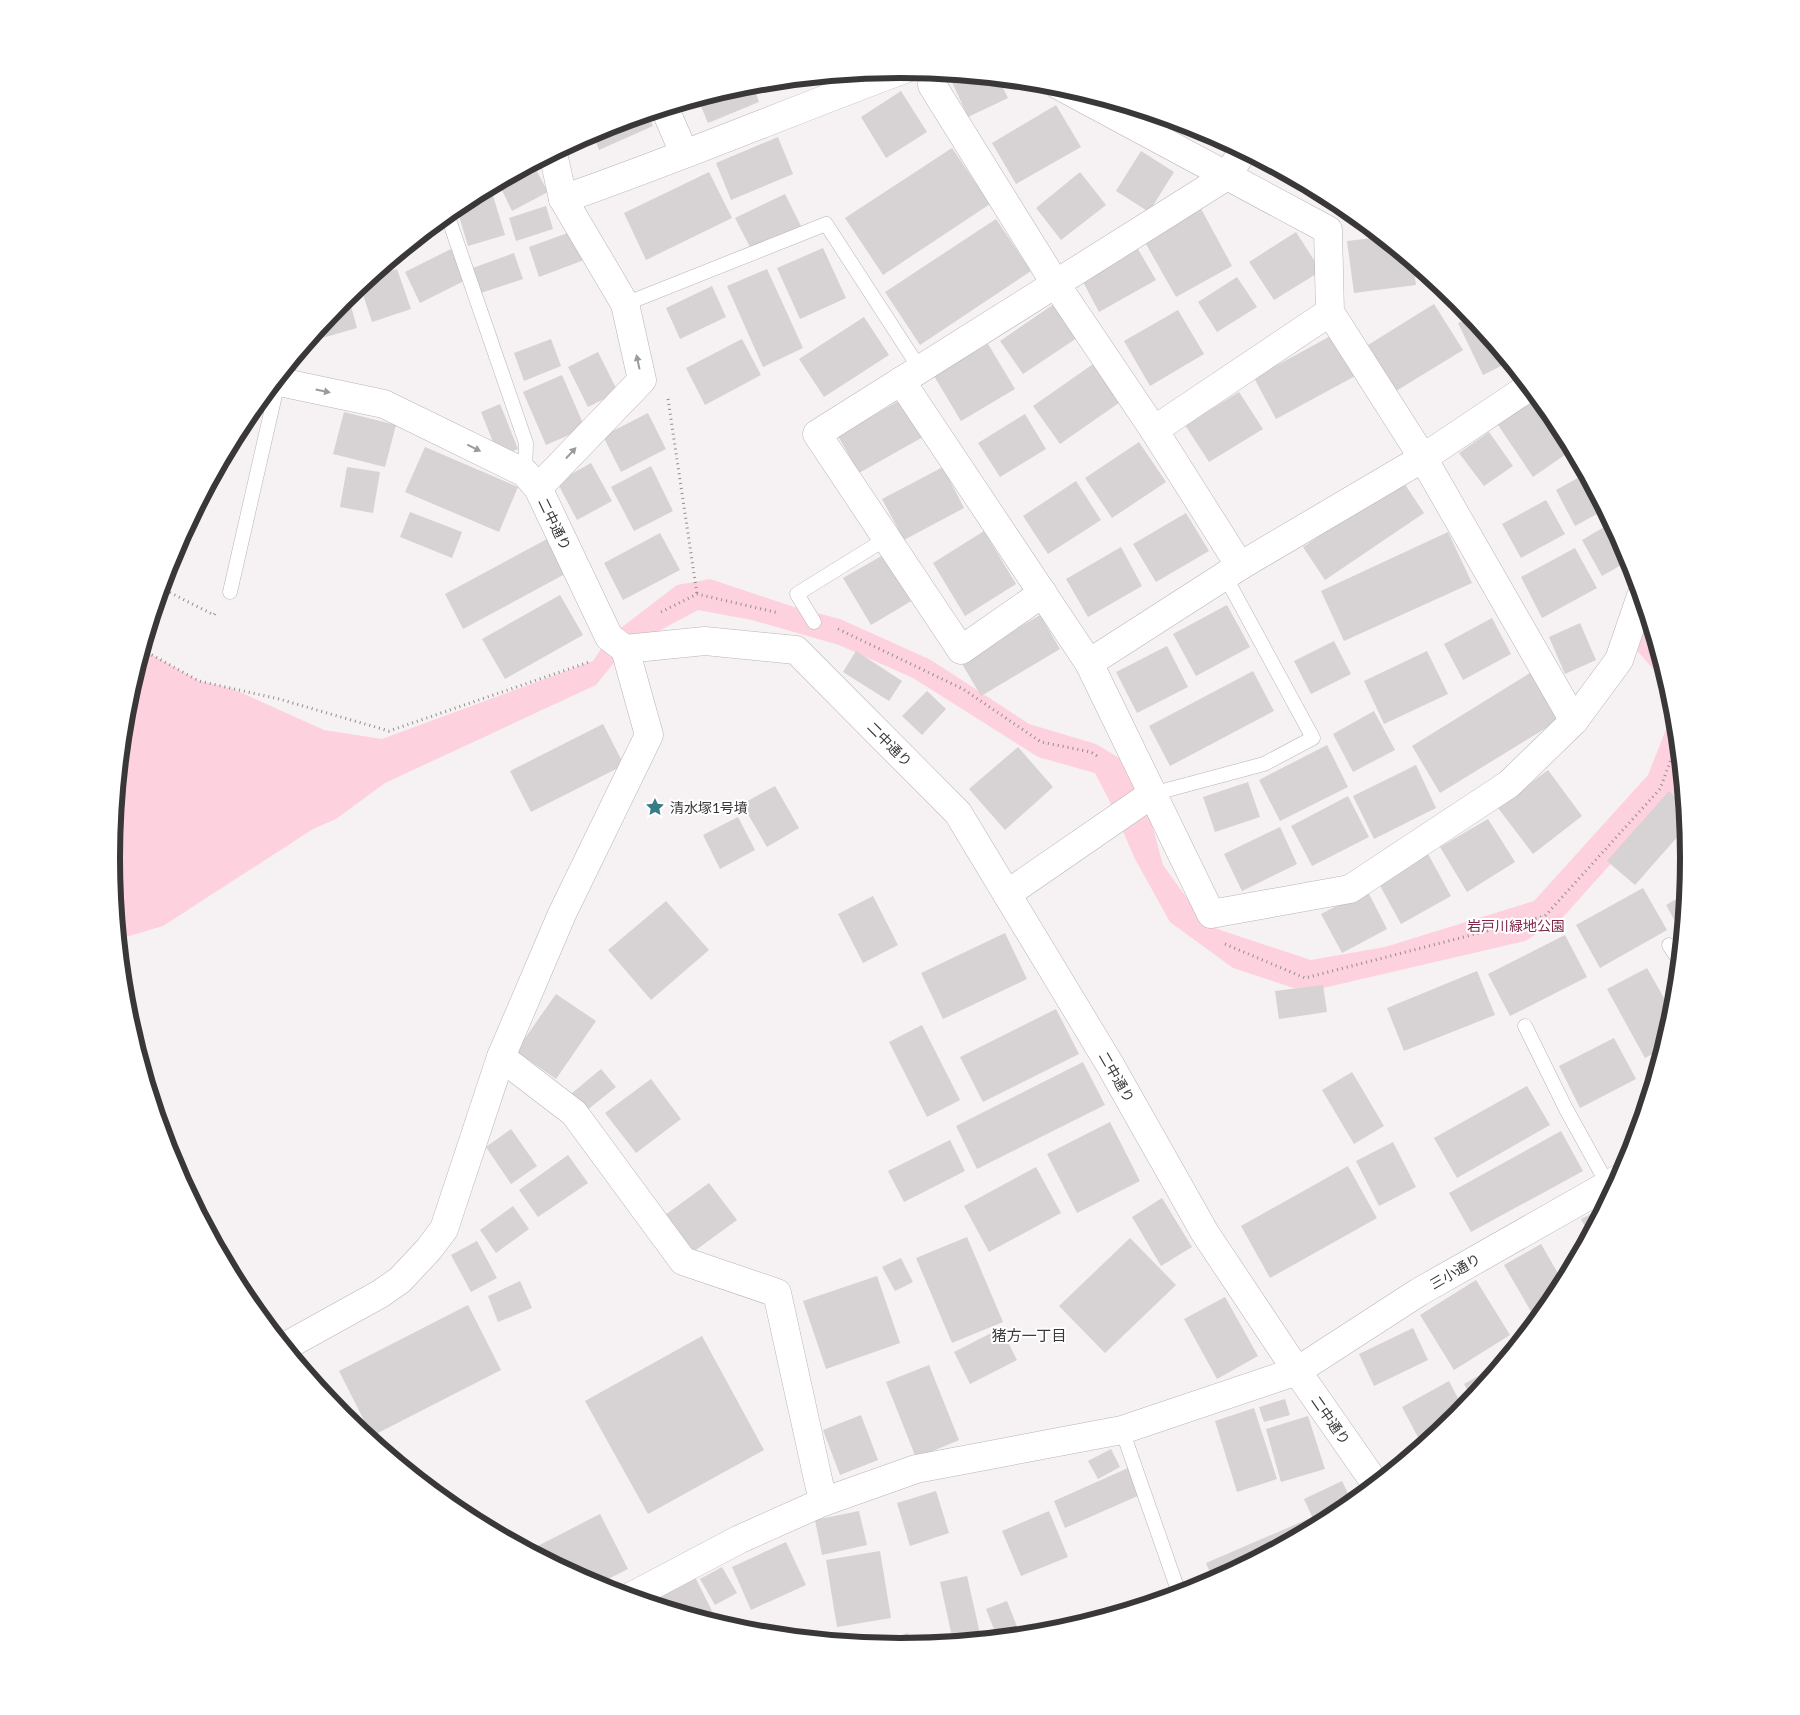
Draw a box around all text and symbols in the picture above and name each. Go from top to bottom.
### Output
one-way arrow [634,355,642,370]
one-way arrow [316,388,332,396]
one-way arrow [467,444,481,452]
one-way arrow [565,447,577,459]
street label: 二中通り [535,495,575,553]
street label: 二中通り [864,718,916,770]
place icon: 清水塚1号墳 [644,796,666,818]
place label: 清水塚1号墳 [670,799,748,816]
park label: 岩戸川緑地公園 [1467,917,1565,934]
street label: 二中通り [1096,1049,1138,1105]
street label: 三小通り [1427,1250,1483,1292]
district label: 猪方一丁目 [991,1326,1067,1344]
street label: 二中通り [1308,1392,1354,1448]

